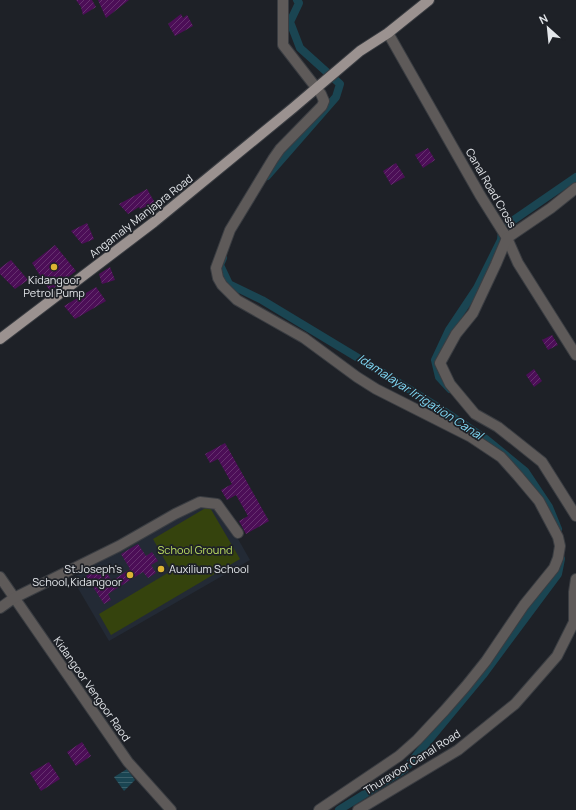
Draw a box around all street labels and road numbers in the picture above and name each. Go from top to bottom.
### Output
street label: Canal Road Cross [463,145,520,230]
street label: Angamaly Manjapra Road [86,170,196,261]
street label: Kidangoor Vengoor Raod [51,633,134,744]
street label: Thuravoor Canal Road [361,726,463,797]

